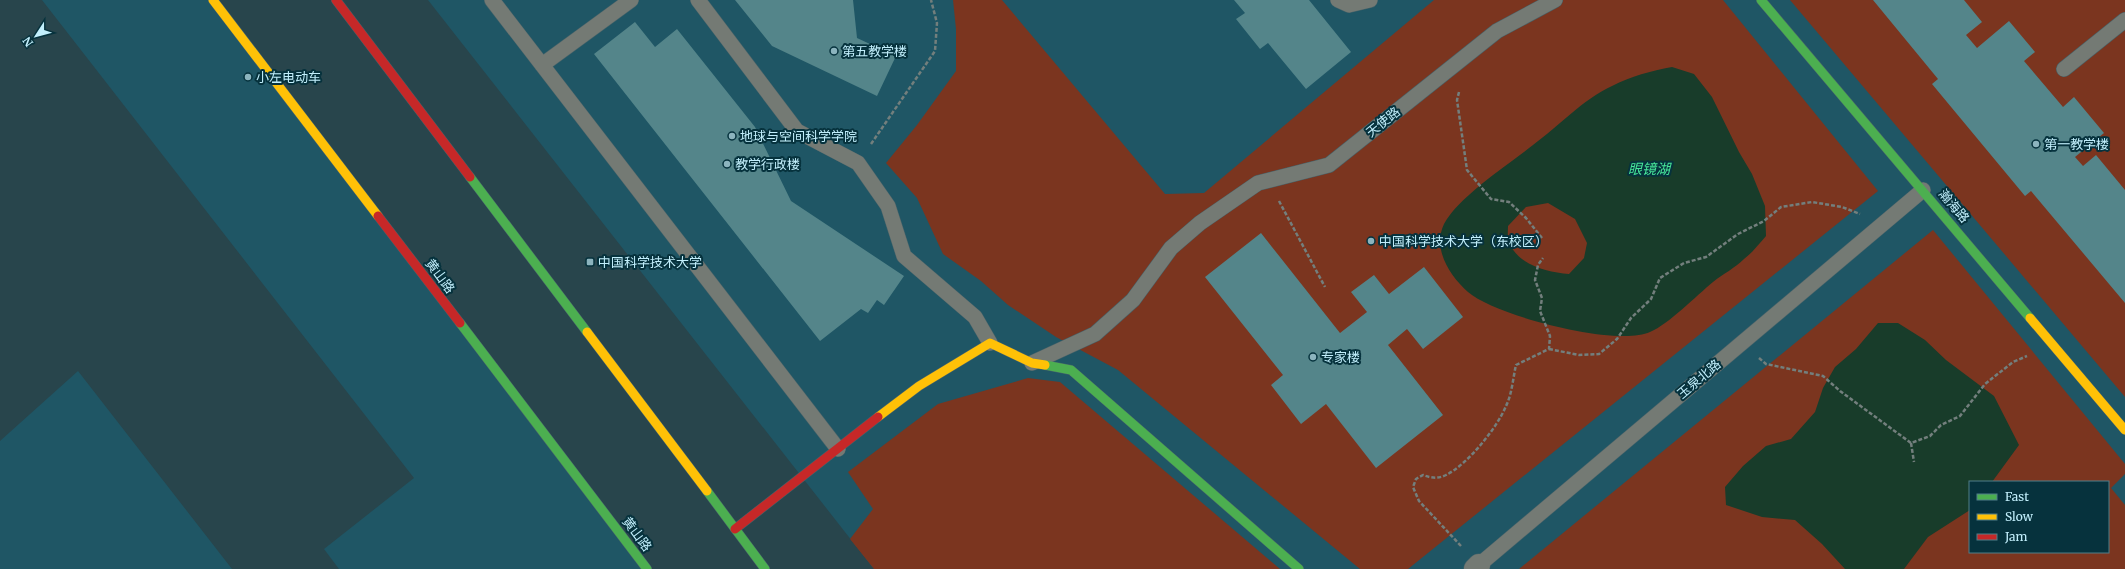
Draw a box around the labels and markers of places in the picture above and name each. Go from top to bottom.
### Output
place label: 第五教学楼 [842,43,907,60]
marker: 第五教学楼 [829,46,839,56]
place label: 小左电动车 [256,69,321,86]
marker: 小左电动车 [243,72,253,82]
place label: 地球与空间科学学院 [740,128,857,145]
marker: 地球与空间科学学院 [727,131,737,141]
place label: 第一教学楼 [2044,136,2109,153]
marker: 第一教学楼 [2031,139,2041,149]
place label: 教学行政楼 [735,156,800,173]
marker: 教学行政楼 [722,159,732,169]
place label: 中国科学技术大学（东校区） [1379,233,1548,250]
marker: 中国科学技术大学（东校区） [1366,236,1376,246]
place label: 中国科学技术大学 [598,254,702,271]
marker: 中国科学技术大学 [585,257,595,267]
place label: 专家楼 [1321,349,1360,366]
marker: 专家楼 [1308,352,1318,362]

